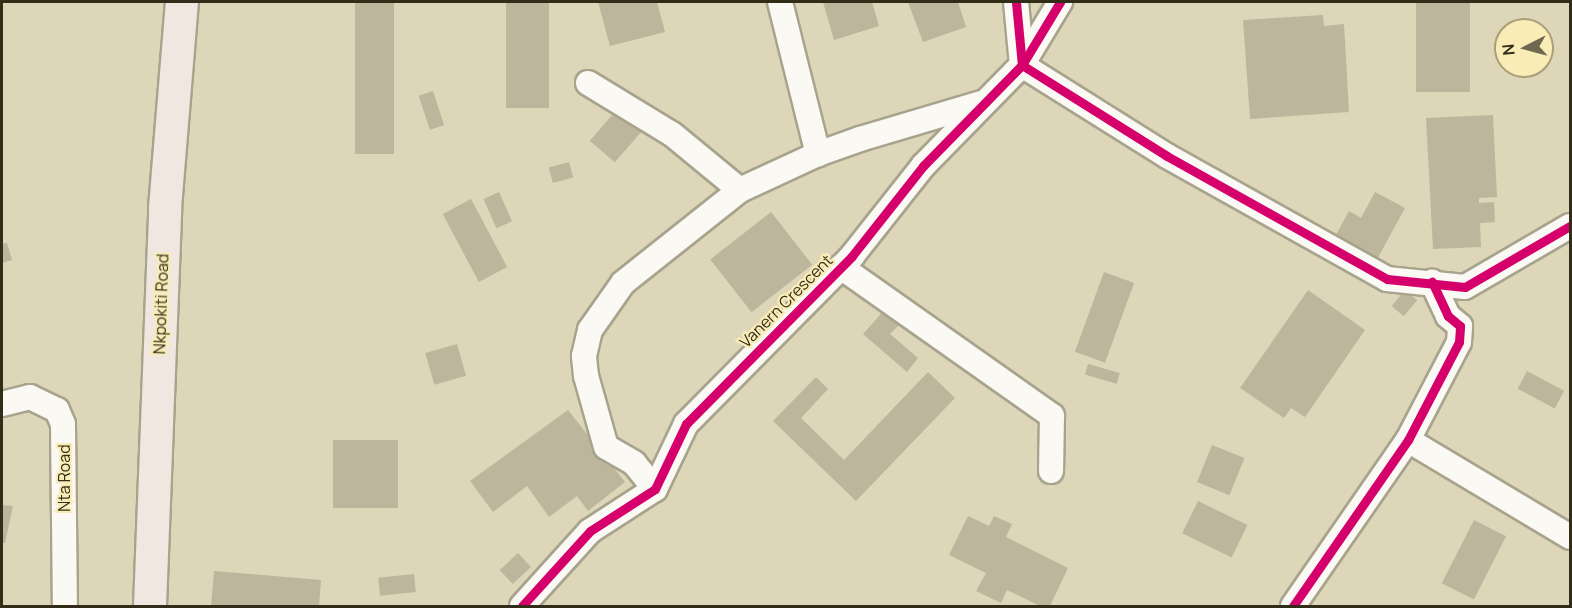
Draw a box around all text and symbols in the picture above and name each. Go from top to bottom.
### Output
north arrow [1494,18,1554,78]
text: N [1497,43,1520,57]
street label: Vanern Crescent [736,251,836,351]
street label: Nkpokiti Road [150,253,172,355]
street label: Nta Road [54,444,74,512]

